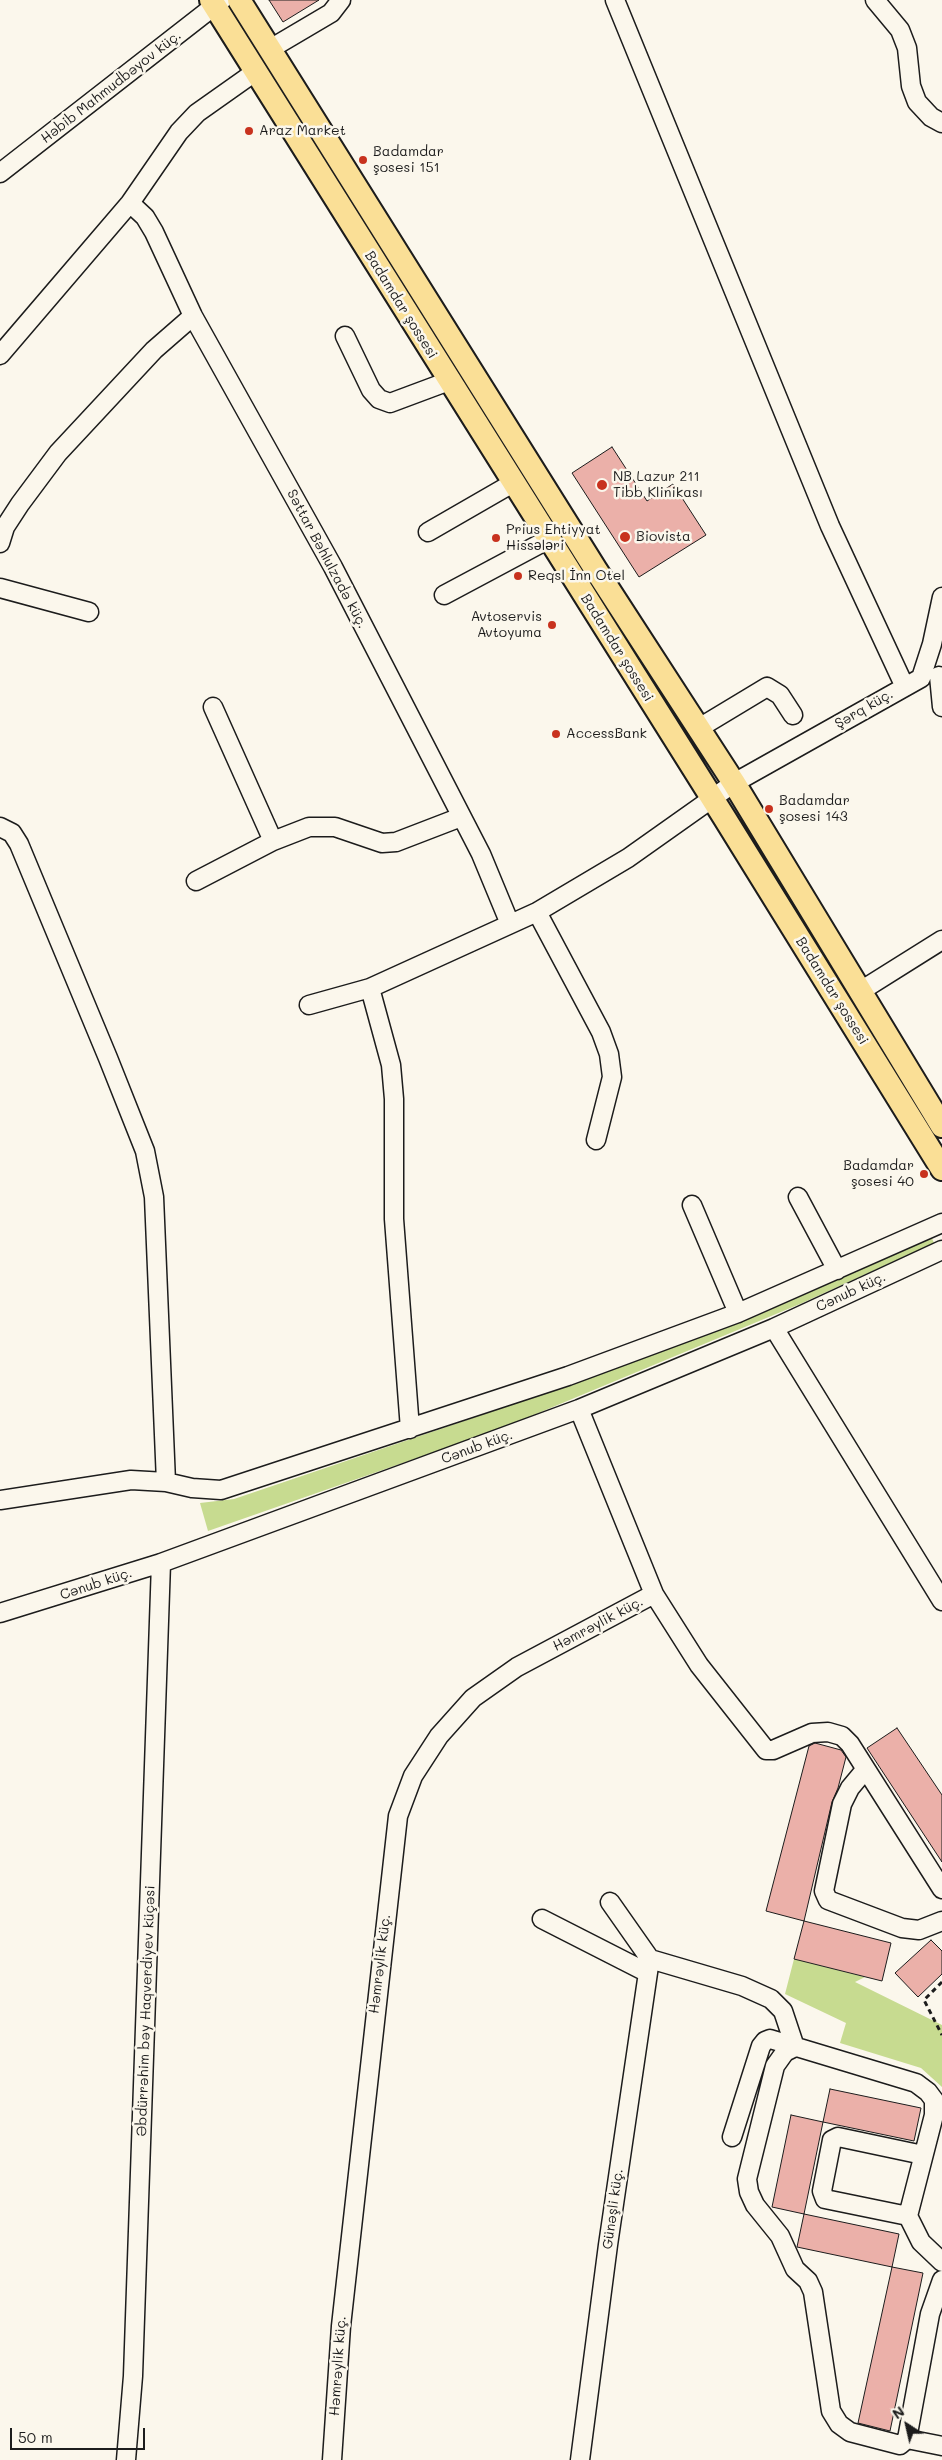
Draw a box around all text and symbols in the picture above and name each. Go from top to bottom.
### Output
street label: Həbib Mahmudbəyov küç. [38,27,184,147]
place label: Araz Market [259,123,346,139]
marker: Araz Market [243,125,255,137]
place label: Badamdar şosesi 151 [373,144,444,176]
marker: Badamdar şosesi 151 [357,154,369,166]
street label: Badamdar şossesi [361,248,441,362]
place label: NB Lazur 211 Tibb Klinikası [613,469,703,502]
marker: NB Lazur 211 Tibb Klinikası [595,478,609,492]
street label: Səttar Bəhlulzadə küç. [283,487,371,631]
place label: Prius Ehtiyyat Hissәlәri [506,522,601,554]
place label: Biovista [636,529,691,545]
marker: Biovista [618,530,632,544]
marker: Prius Ehtiyyat Hissәlәri [490,532,502,544]
place label: Reqsl İnn Otel [528,568,625,584]
marker: Reqsl İnn Otel [512,570,524,582]
street label: Badamdar şossesi [577,591,657,705]
place label: Avtoservis Avtoyuma [471,609,542,642]
marker: Avtoservis Avtoyuma [546,619,558,631]
street label: Şərq küç. [832,686,896,732]
place label: AccessBank [566,726,647,742]
marker: AccessBank [550,728,562,740]
place label: Badamdar şosesi 143 [779,793,850,826]
marker: Badamdar şosesi 143 [763,803,775,815]
street label: Badamdar şossesi [792,934,872,1048]
place label: Badamdar şosesi 40 [843,1158,914,1190]
marker: Badamdar şosesi 40 [918,1168,930,1180]
street label: Cənub küç. [813,1269,889,1315]
street label: Cənub küç. [439,1426,515,1468]
street label: Cənub küç. [58,1564,134,1604]
street label: Həmrəylik küç. [550,1593,646,1655]
street label: Əbdürrəhim bəy Haqverdiyev küçəsi [133,1885,159,2137]
street label: Həmrəylik küç. [366,1913,394,2015]
street label: Günəşli küç. [599,2168,627,2250]
street label: Həmrəylik küç. [326,2316,350,2416]
north arrow [882,2400,932,2450]
text: N [888,2401,908,2423]
scale bar [12,2418,148,2450]
text: 50 m [18,2427,53,2447]

